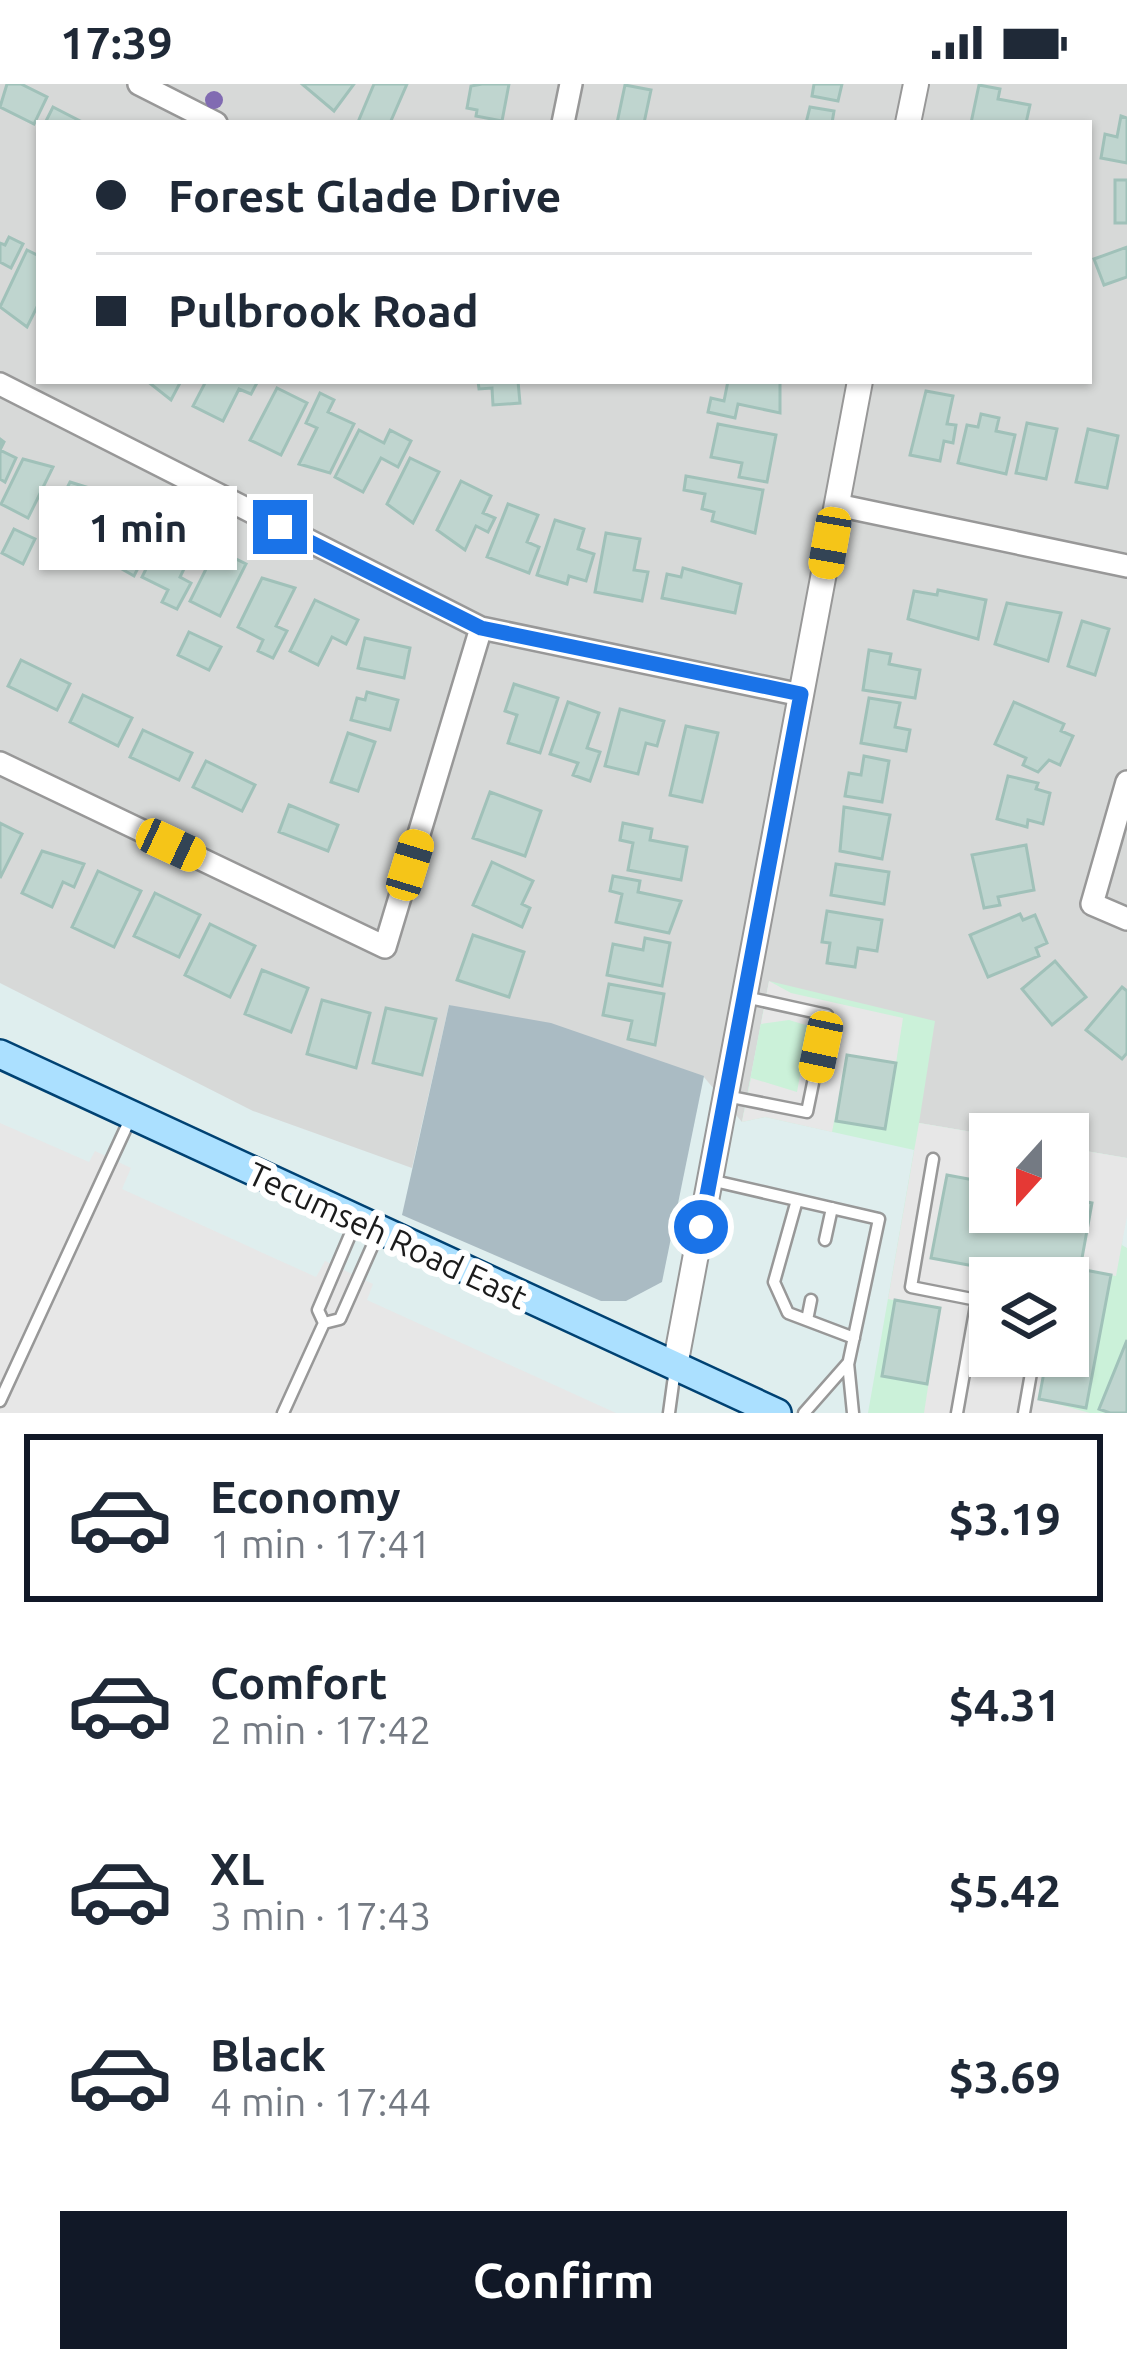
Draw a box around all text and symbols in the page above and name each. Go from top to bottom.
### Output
text: 17:39 [60,17,173,68]
text: Forest Glade Drive [168,170,561,221]
text: Pulbrook Road [168,285,479,336]
callout: 1 min [40,485,238,569]
route end [253,500,307,554]
car [806,504,854,582]
text: 1 min [89,506,187,549]
car [131,813,211,877]
car [382,825,438,905]
car [796,1008,846,1086]
north arrow [969,1113,1089,1233]
map controls [969,1113,1089,1377]
street label: Tecumseh Road East [243,1154,533,1316]
route start [674,1200,728,1254]
button: layers [969,1257,1089,1377]
icon: car [66,1464,174,1572]
text: Economy [210,1471,401,1522]
text: $3.19 [948,1493,1061,1544]
text: 1 min · 17:41 [210,1522,431,1565]
icon: car [66,1650,174,1758]
text: Comfort [210,1657,387,1708]
text: $4.31 [948,1679,1061,1730]
text: 2 min · 17:42 [210,1708,431,1751]
icon: car [66,1836,174,1944]
text: XL [210,1843,264,1894]
text: $5.42 [948,1865,1061,1916]
text: 3 min · 17:43 [210,1894,431,1937]
icon: car [66,2022,174,2130]
text: Black [210,2029,326,2080]
text: $3.69 [948,2051,1061,2102]
text: 4 min · 17:44 [210,2080,431,2123]
button: Confirm [60,2211,1067,2349]

